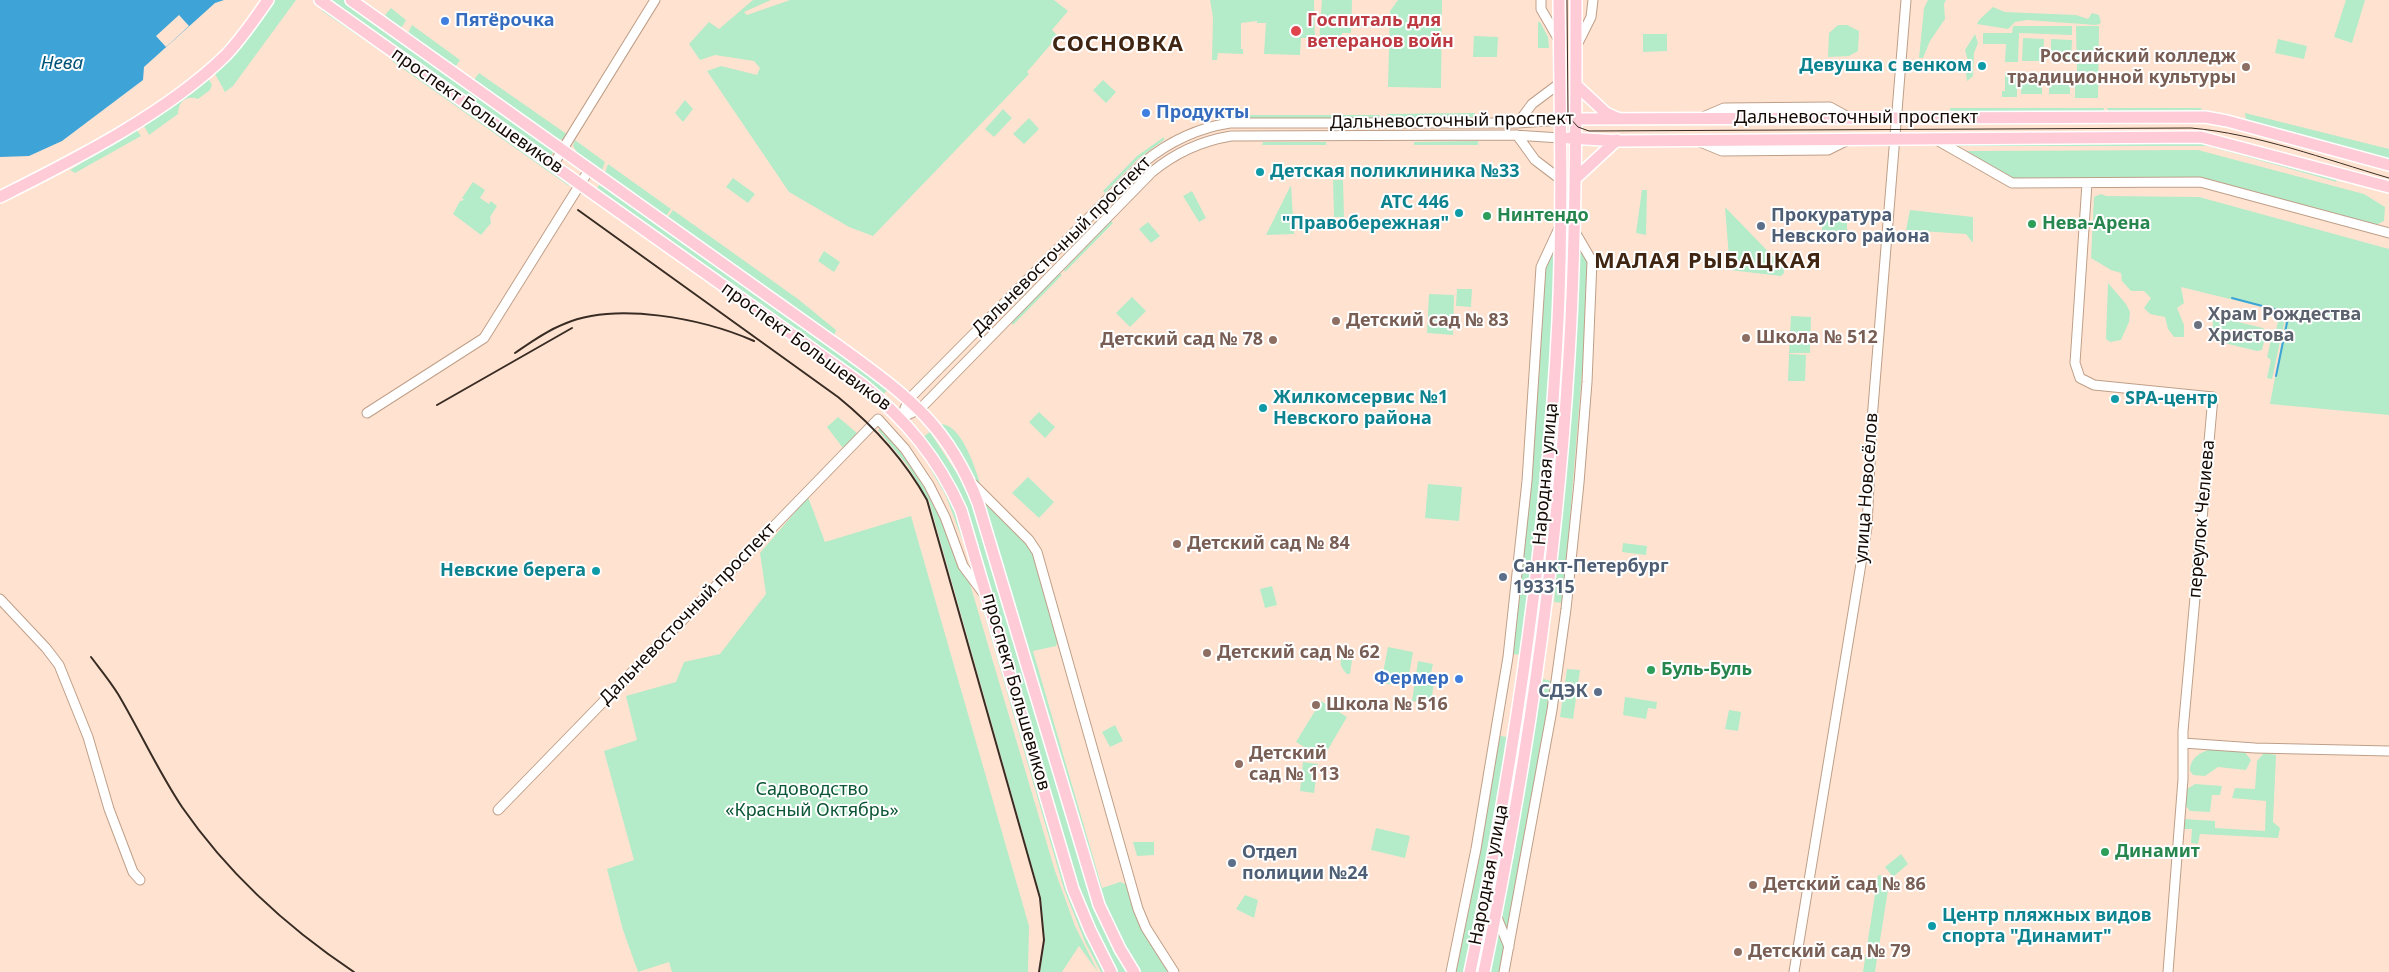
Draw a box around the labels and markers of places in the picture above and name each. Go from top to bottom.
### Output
place label: Пятёрочка [455,10,554,32]
place label: Госпиталь для ветеранов войн [1307,10,1454,52]
marker: Пятёрочка [439,15,451,27]
marker: Госпиталь для ветеранов войн [1289,24,1303,38]
place label: Российский колледж традиционной культуры [2007,46,2236,88]
place label: Девушка с венком [1799,55,1972,77]
marker: Девушка с венком [1976,60,1988,72]
marker: Российский колледж традиционной культуры [2240,61,2252,73]
place label: Продукты [1156,102,1249,124]
marker: Продукты [1140,107,1152,119]
place label: Детская поликлиника №33 [1270,161,1519,183]
marker: Детская поликлиника №33 [1254,166,1266,178]
place label: АТС 446 "Правобережная" [1282,192,1449,234]
place label: Нинтендо [1497,205,1589,227]
place label: Прокуратура Невского района [1771,205,1930,248]
marker: АТС 446 "Правобережная" [1453,207,1465,219]
marker: Нинтендо [1481,210,1493,222]
place label: Нева-Арена [2042,213,2151,235]
marker: Нева-Арена [2026,218,2038,230]
marker: Прокуратура Невского района [1755,220,1767,232]
place label: Храм Рождества Христова [2208,304,2361,346]
place label: Детский сад № 83 [1346,310,1509,332]
marker: Детский сад № 83 [1330,315,1342,327]
marker: Храм Рождества Христова [2192,319,2204,331]
place label: Школа № 512 [1756,327,1878,349]
place label: Детский сад № 78 [1100,329,1263,351]
marker: Школа № 512 [1740,332,1752,344]
marker: Детский сад № 78 [1267,334,1279,346]
place label: Жилкомсервис №1 Невского района [1273,387,1448,429]
place label: SPA-центр [2125,388,2218,410]
marker: SPA-центр [2109,393,2121,405]
marker: Жилкомсервис №1 Невского района [1257,402,1269,414]
place label: Детский сад № 84 [1187,533,1350,555]
marker: Детский сад № 84 [1171,538,1183,550]
place label: Санкт-Петербург 193315 [1513,556,1669,598]
place label: Невские берега [440,560,586,582]
marker: Невские берега [590,565,602,577]
marker: Санкт-Петербург 193315 [1497,571,1509,583]
place label: Детский сад № 62 [1217,642,1380,664]
marker: Детский сад № 62 [1201,647,1213,659]
place label: Буль-Буль [1661,659,1752,681]
marker: Буль-Буль [1645,664,1657,676]
place label: Фермер [1374,668,1449,690]
marker: Фермер [1453,673,1465,685]
place label: СДЭК [1538,681,1588,703]
marker: СДЭК [1592,686,1604,698]
place label: Школа № 516 [1326,694,1448,716]
marker: Школа № 516 [1310,699,1322,711]
place label: Детский сад № 113 [1249,743,1339,786]
marker: Детский сад № 113 [1233,758,1245,770]
place label: Динамит [2115,841,2200,863]
place label: Отдел полиции №24 [1242,842,1368,884]
marker: Динамит [2099,846,2111,858]
marker: Отдел полиции №24 [1226,857,1238,869]
place label: Детский сад № 86 [1763,874,1926,896]
marker: Детский сад № 86 [1747,879,1759,891]
place label: Центр пляжных видов спорта "Динамит" [1942,905,2151,948]
marker: Центр пляжных видов спорта "Динамит" [1926,920,1938,932]
place label: Детский сад № 79 [1748,941,1911,963]
marker: Детский сад № 79 [1732,946,1744,958]

